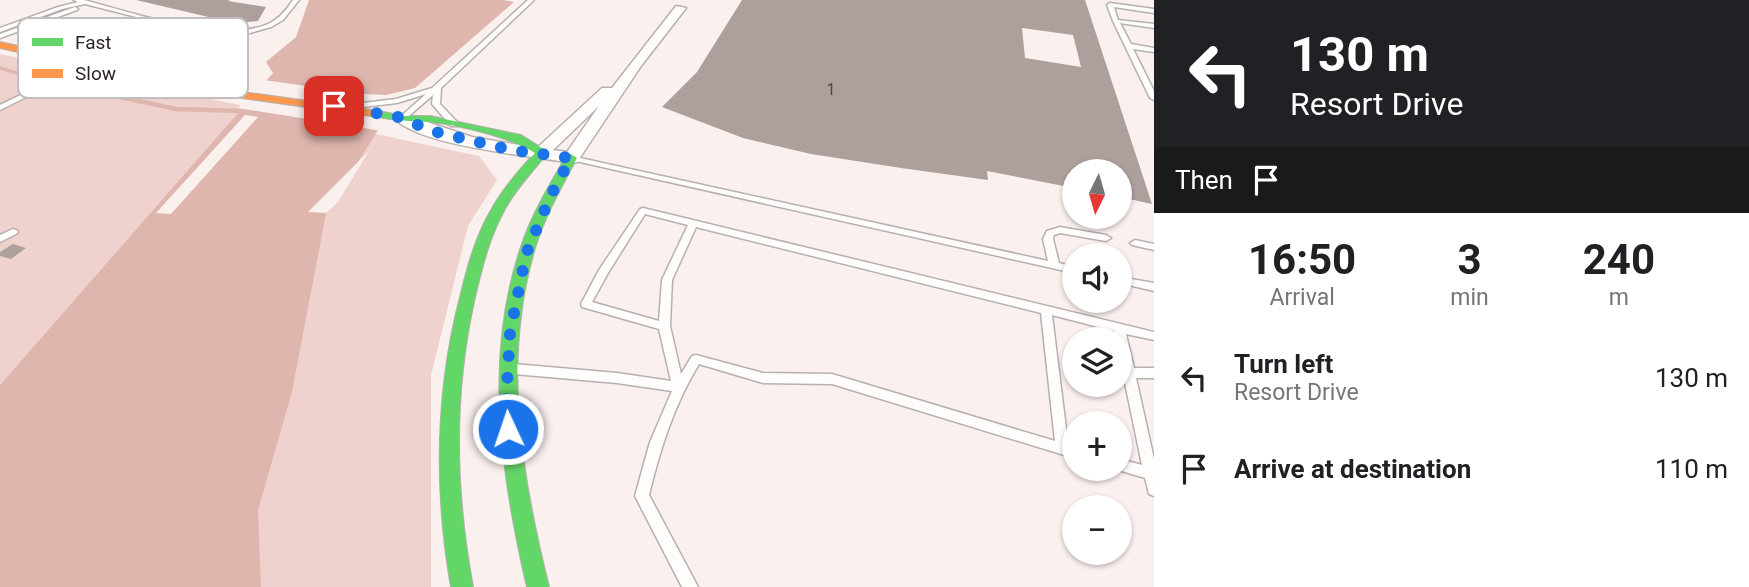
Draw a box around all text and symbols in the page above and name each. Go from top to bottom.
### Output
legend [18,18,248,98]
text: 130 m [1290,26,1429,83]
icon: left [1175,28,1266,119]
text: Fast [75,31,112,54]
text: Slow [75,62,116,85]
pin [304,76,364,136]
house number: 1 [827,80,836,99]
text: Resort Drive [1290,85,1463,123]
icon: arrive [315,87,353,125]
north arrow [1062,159,1132,229]
map controls [1062,159,1132,565]
icon: arrive [1247,161,1285,199]
text: Then [1175,165,1233,195]
text: 16:50 [1248,235,1356,284]
text: 3 [1457,235,1482,284]
text: 240 [1583,235,1655,284]
button: sound [1062,243,1132,313]
text: Arrival [1269,284,1335,311]
text: min [1450,284,1489,311]
text: m [1609,284,1629,311]
button: layers [1062,327,1132,397]
text: Turn left [1234,349,1333,379]
icon: left [1175,359,1213,397]
text: 130 m [1655,363,1728,393]
text: Resort Drive [1234,379,1359,406]
position arrow [471,392,545,466]
button: + [1062,411,1132,481]
icon: arrive [1175,450,1213,488]
text: Arrive at destination [1234,454,1471,484]
text: 110 m [1655,454,1728,484]
button: − [1062,495,1132,565]

